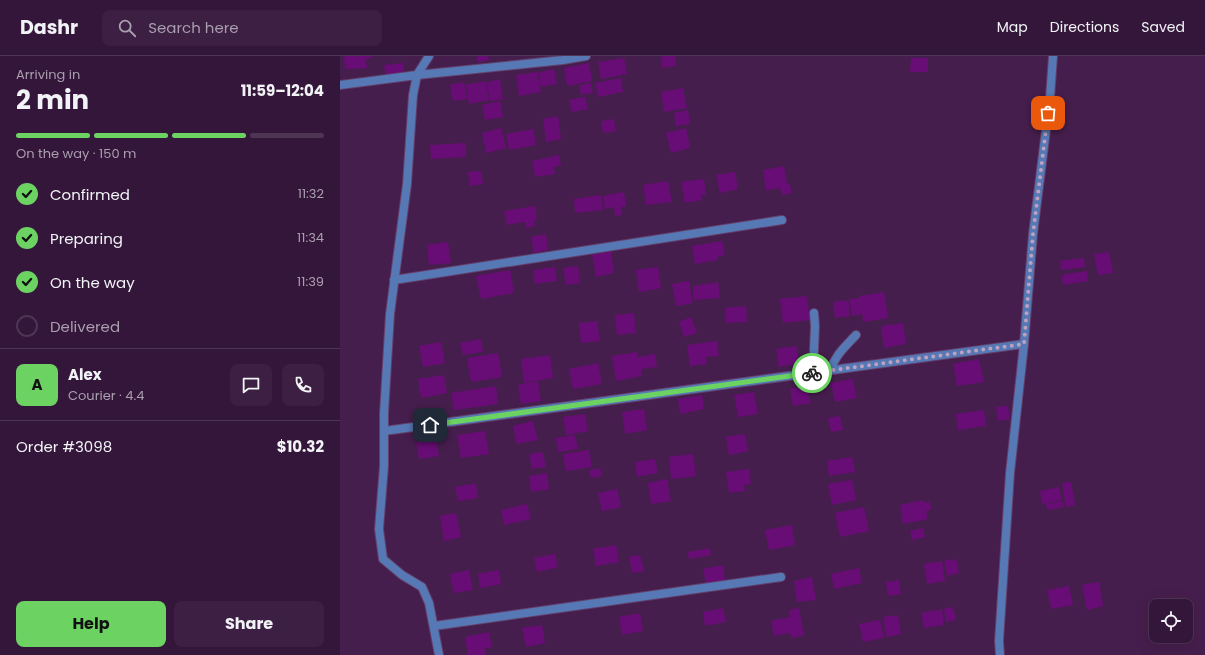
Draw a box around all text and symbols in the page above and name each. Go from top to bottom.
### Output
search box [102,10,382,46]
text: Dashr [20,14,78,41]
icon: search [116,17,138,39]
text: Search here [148,17,239,38]
text: Map [997,17,1028,37]
text: Directions [1050,17,1119,37]
text: Saved [1141,17,1185,37]
text: Arriving in [16,65,80,84]
text: 11:59–12:04 [241,80,324,101]
text: 2 min [16,82,89,118]
pin [1031,96,1065,130]
icon: bag [1037,102,1059,124]
text: On the way · 150 m [16,144,136,163]
icon: check [16,183,38,205]
text: Confirmed [50,184,130,205]
text: 11:32 [298,184,324,203]
icon: check [16,227,38,249]
text: Preparing [50,228,123,249]
text: 11:34 [297,228,324,247]
icon: check [16,271,38,293]
text: On the way [50,272,135,293]
text: 11:39 [297,272,324,291]
text: Delivered [50,316,120,337]
courier [792,353,832,393]
icon: bike [801,362,823,384]
text: Alex [68,364,102,385]
button: chat [230,364,272,406]
button: phone [282,364,324,406]
text: A [31,374,43,395]
text: Courier · 4.4 [68,386,144,405]
pin [413,408,447,442]
icon: home [419,414,441,436]
text: Order #3098 [16,436,112,457]
text: $10.32 [277,436,324,457]
map controls [1149,599,1193,643]
button: locate [1149,599,1193,643]
button: Help [16,601,166,647]
button: Share [174,601,324,647]

